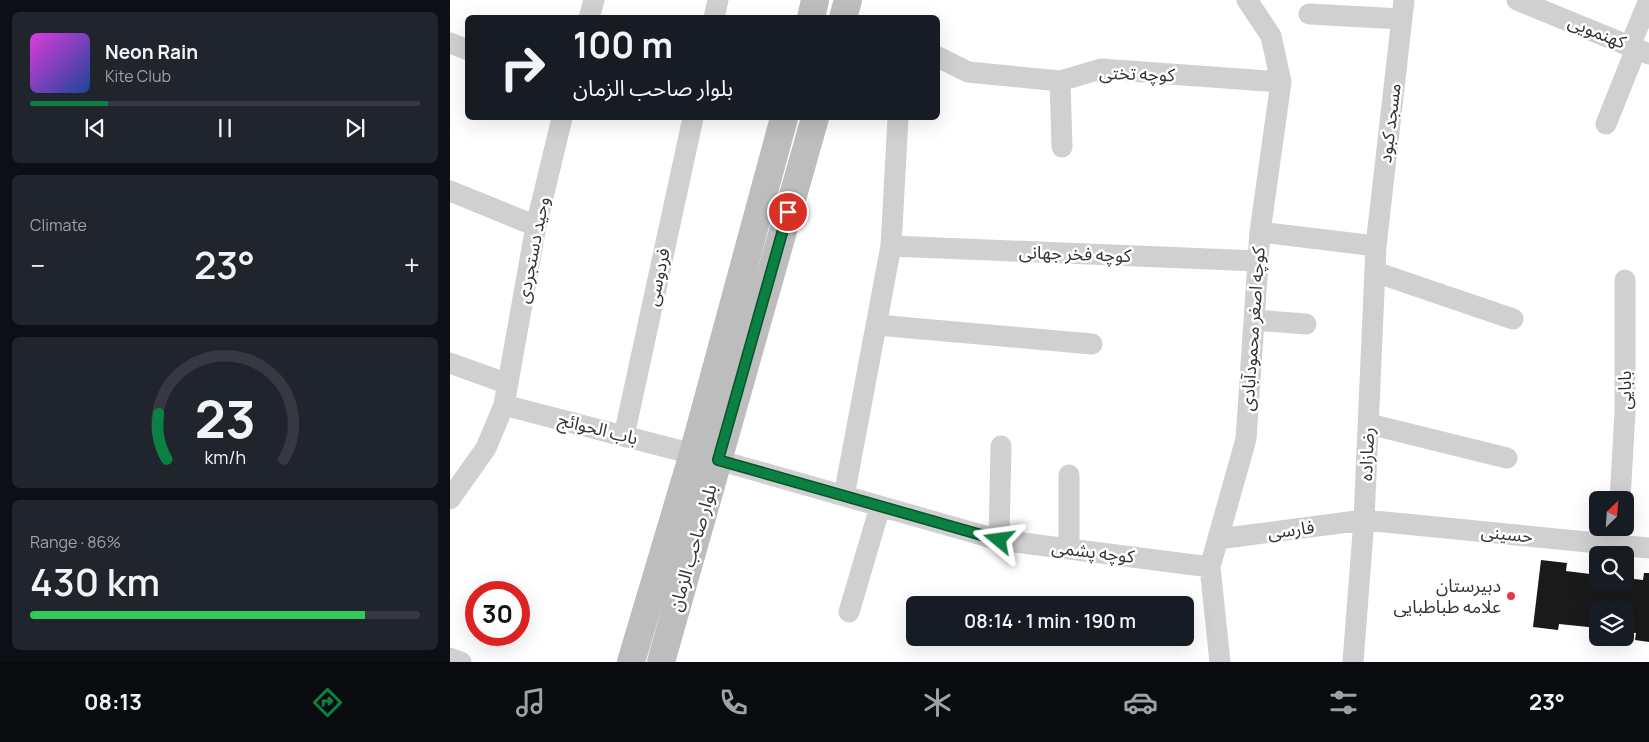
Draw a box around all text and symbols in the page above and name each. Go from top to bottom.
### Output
street label: کهنمویی [1565,9,1630,54]
text: 100 m [573,21,673,69]
icon: right [490,35,555,100]
text: Neon Rain [105,39,198,65]
street label: کوچه تختی [1099,60,1176,86]
text: Kite Club [105,65,171,87]
text: بلوار صاحب الزمان [573,73,733,103]
street label: مسجد کبود [1372,82,1406,164]
icon: previous [81,114,109,142]
icon: pause [211,114,239,142]
icon: next [341,114,369,142]
pin [767,191,809,233]
street label: وحید دستجردی [510,194,554,305]
icon: arrive [774,198,802,226]
text: Climate [30,214,87,236]
text: 23° [194,238,255,290]
street label: کوچه فخر جهانی [1019,239,1132,267]
street label: کوچه اصغر محمودآبادی [1234,245,1270,412]
text: − [30,246,45,284]
text: + [404,246,420,284]
street label: فردوسی [639,246,675,308]
street label: بابایی [1612,371,1636,409]
text: 23 [194,383,256,454]
street label: باب الحوائج [555,407,641,451]
street label: رضازاده [1353,427,1379,481]
text: km/h [204,445,246,469]
street label: بلوار صاحب الزمان [662,481,722,614]
north arrow [1589,491,1634,536]
map controls [1589,491,1634,646]
position arrow [972,513,1024,565]
street label: فارسی [1266,514,1316,544]
street label: حسینی [1480,518,1534,548]
text: Range · 86% [30,531,121,553]
street label: کوچه پشمی [1050,534,1136,568]
button: search [1589,546,1634,591]
text: 430 km [30,555,160,607]
place label: دبیرستان علامه طباطبایی [1394,573,1501,618]
speed limit sign: 30 [465,581,530,646]
marker: دبیرستان علامه طباطبایی [1505,590,1517,602]
button: layers [1589,601,1634,646]
text: 08:14 · 1 min · 190 m [964,608,1136,634]
icon: directions [310,685,345,720]
icon: music [513,685,548,720]
icon: phone [716,685,751,720]
icon: climate [920,685,955,720]
icon: car [1123,685,1158,720]
icon: filters [1326,685,1361,720]
text: 08:13 [84,687,142,717]
text: 23° [1529,687,1565,717]

